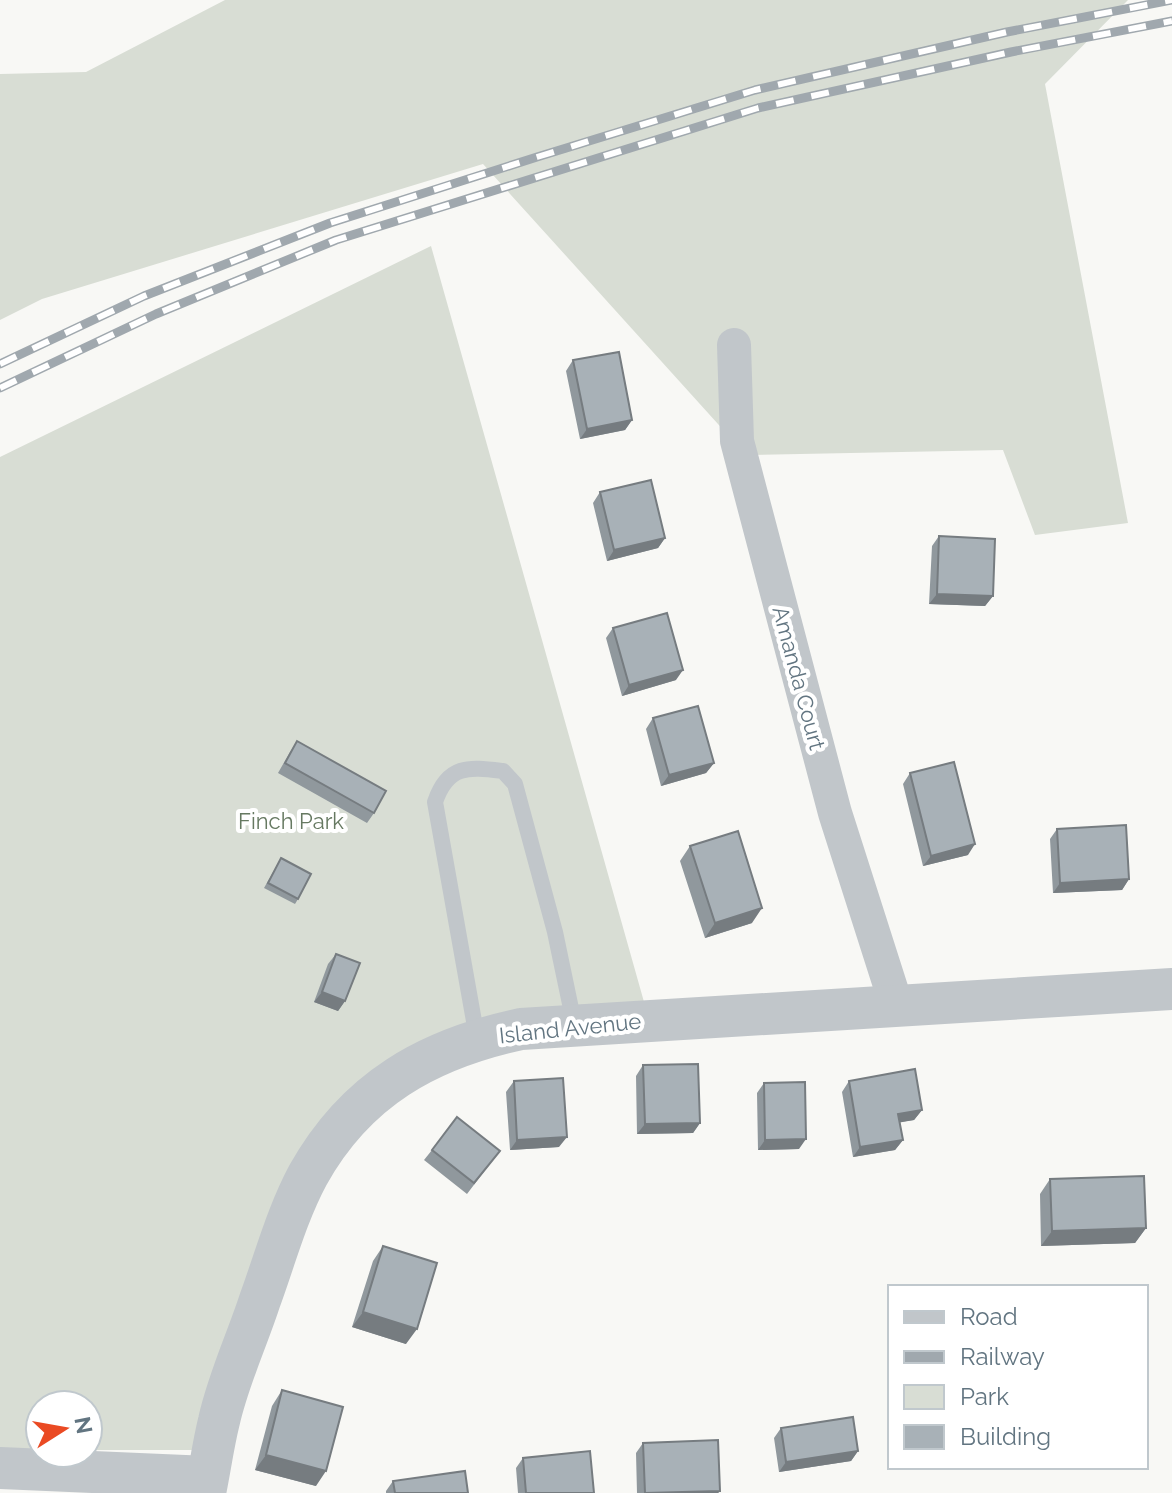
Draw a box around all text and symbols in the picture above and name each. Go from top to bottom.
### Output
street label: Amanda Court [767,603,831,753]
park label: Finch Park [238,808,344,834]
street label: Island Avenue [498,1008,642,1048]
legend [888,1285,1148,1469]
text: Road [960,1302,1018,1331]
text: Railway [960,1342,1045,1371]
text: Park [960,1382,1009,1411]
north arrow [24,1389,104,1469]
text: N [69,1414,98,1436]
text: Building [960,1422,1051,1451]

